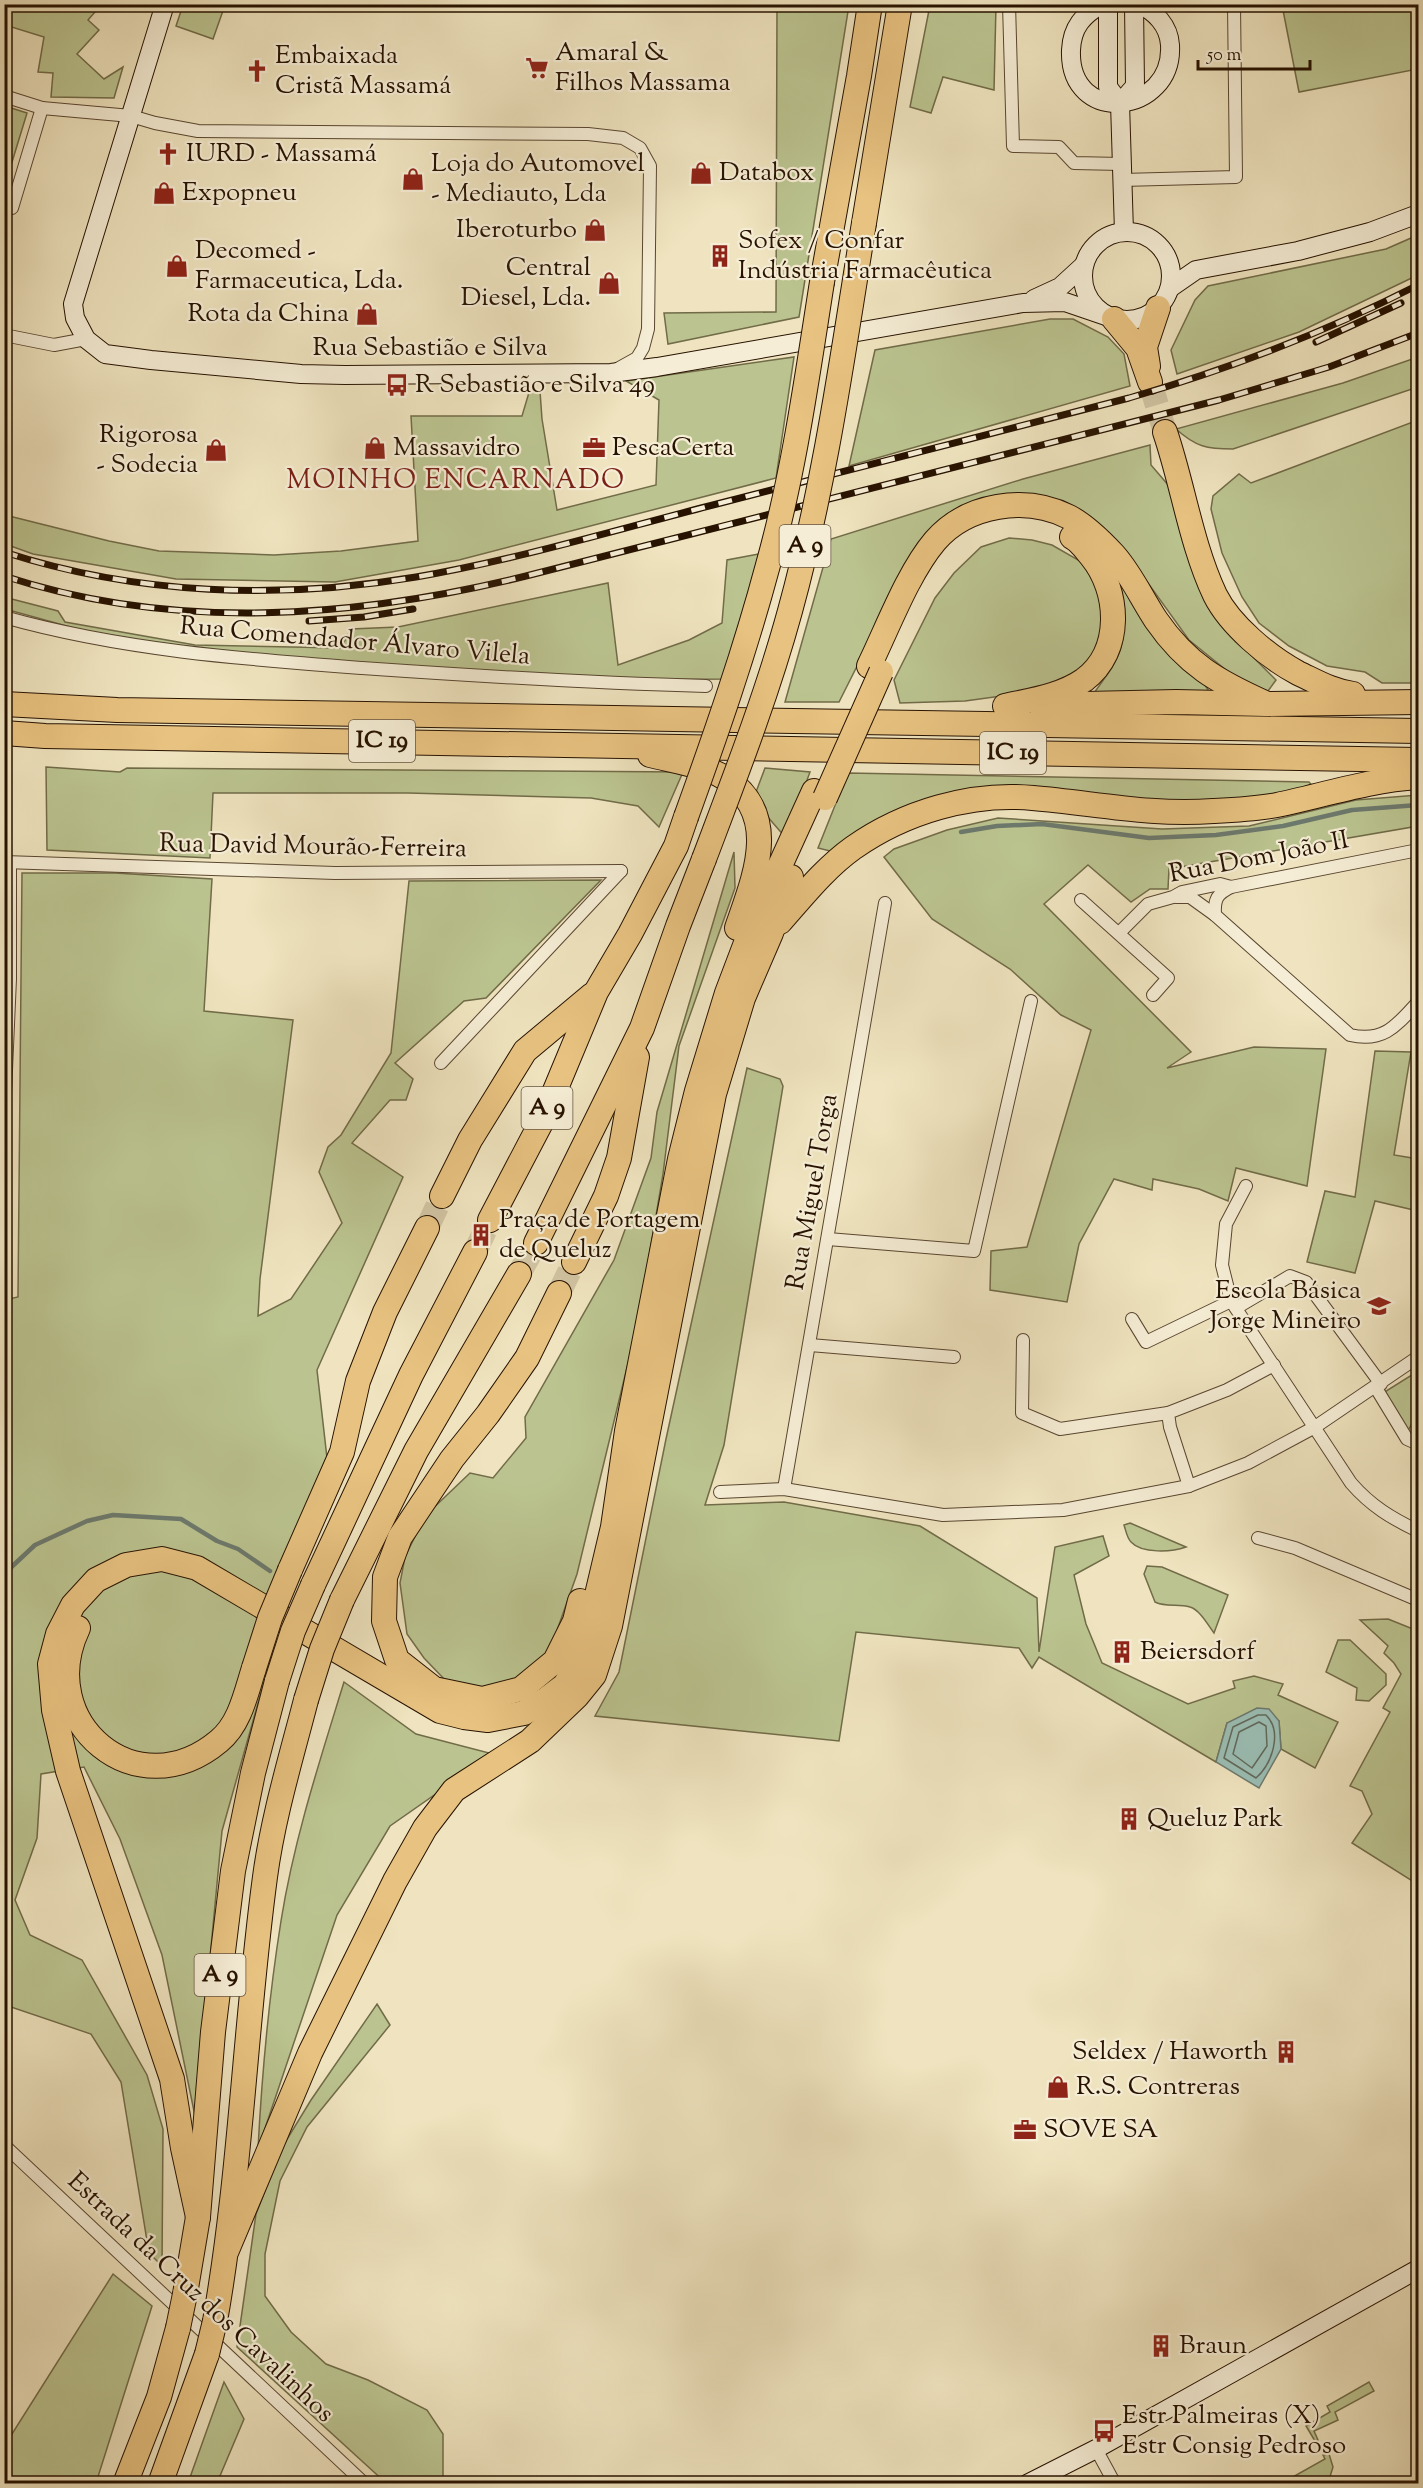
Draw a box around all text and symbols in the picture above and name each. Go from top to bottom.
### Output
scale bar [1198,33,1310,71]
place label: Amaral & Filhos Massama [555,35,730,102]
place label: Embaixada Cristã Massamá [275,38,451,105]
text: 50 m [1206,43,1242,69]
supermarket icon: Amaral & Filhos Massama [524,55,550,81]
church icon: Embaixada Cristã Massamá [244,58,270,84]
place label: IURD - Massamá [186,136,377,173]
church icon: IURD - Massamá [155,141,181,167]
place label: Loja do Automovel - Mediauto, Lda [431,146,645,213]
place label: Databox [719,155,814,192]
shop icon: Databox [688,160,714,186]
shop icon: Loja do Automovel - Mediauto, Lda [400,166,426,192]
place label: Expopneu [182,175,297,212]
shop icon: Expopneu [151,180,177,206]
place label: Iberoturbo [456,212,577,249]
shop icon: Iberoturbo [582,217,608,243]
place label: Sofex / Confar Indústria Farmacêutica [738,223,992,290]
place label: Decomed - Farmaceutica, Lda. [195,233,403,300]
building icon: Sofex / Confar Indústria Farmacêutica [707,243,733,269]
place label: Central Diesel, Lda. [461,250,591,317]
shop icon: Decomed - Farmaceutica, Lda. [164,253,190,279]
shop icon: Central Diesel, Lda. [596,270,622,296]
place label: Rota da China [187,296,349,333]
shop icon: Rota da China [354,301,380,327]
street label: Rua Sebastião e Silva [313,330,547,367]
place label: R Sebastião e Silva 49 [415,367,655,404]
bus stop icon: R Sebastião e Silva 49 [384,372,410,398]
place label: Rigorosa - Sodecia [96,417,198,484]
place label: Massavidro [393,430,520,467]
place label: PescaCerta [612,430,734,467]
shop icon: Massavidro [362,435,388,461]
office icon: PescaCerta [581,435,607,461]
shop icon: Rigorosa - Sodecia [203,437,229,463]
district label: MOINHO ENCARNADO [286,462,626,501]
road number: A 9 [780,525,830,567]
street label: Rua Comendador Álvaro Vilela [178,608,532,676]
road number: IC 19 [349,720,415,762]
road number: IC 19 [980,732,1046,774]
street label: Rua Dom João II [1166,822,1353,894]
street label: Rua David Mourão-Ferreira [159,826,467,868]
road number: A 9 [522,1087,572,1129]
street label: Rua Miguel Torga [778,1091,848,1293]
place label: Praça de Portagem de Queluz [499,1202,700,1269]
building icon: Praça de Portagem de Queluz [468,1222,494,1248]
place label: Escola Básica Jorge Mineiro [1208,1273,1361,1340]
school or university icon: Escola Básica Jorge Mineiro [1366,1293,1392,1319]
place label: Beiersdorf [1140,1634,1256,1671]
building icon: Beiersdorf [1109,1639,1135,1665]
place label: Queluz Park [1147,1801,1283,1838]
building icon: Queluz Park [1116,1806,1142,1832]
road number: A 9 [194,1954,246,1996]
place label: Seldex / Haworth [1072,2034,1268,2071]
building icon: Seldex / Haworth [1273,2039,1299,2065]
place label: R.S. Contreras [1076,2069,1240,2106]
shop icon: R.S. Contreras [1045,2074,1071,2100]
place label: SOVE SA [1043,2112,1158,2149]
office icon: SOVE SA [1012,2117,1038,2143]
street label: Estrada da Cruz dos Cavalinhos [58,2164,342,2432]
place label: Braun [1179,2328,1247,2365]
building icon: Braun [1148,2333,1174,2359]
place label: Estr Palmeiras (X) Estr Consig Pedroso [1122,2398,1346,2465]
bus stop icon: Estr Palmeiras (X) Estr Consig Pedroso [1091,2418,1117,2444]

